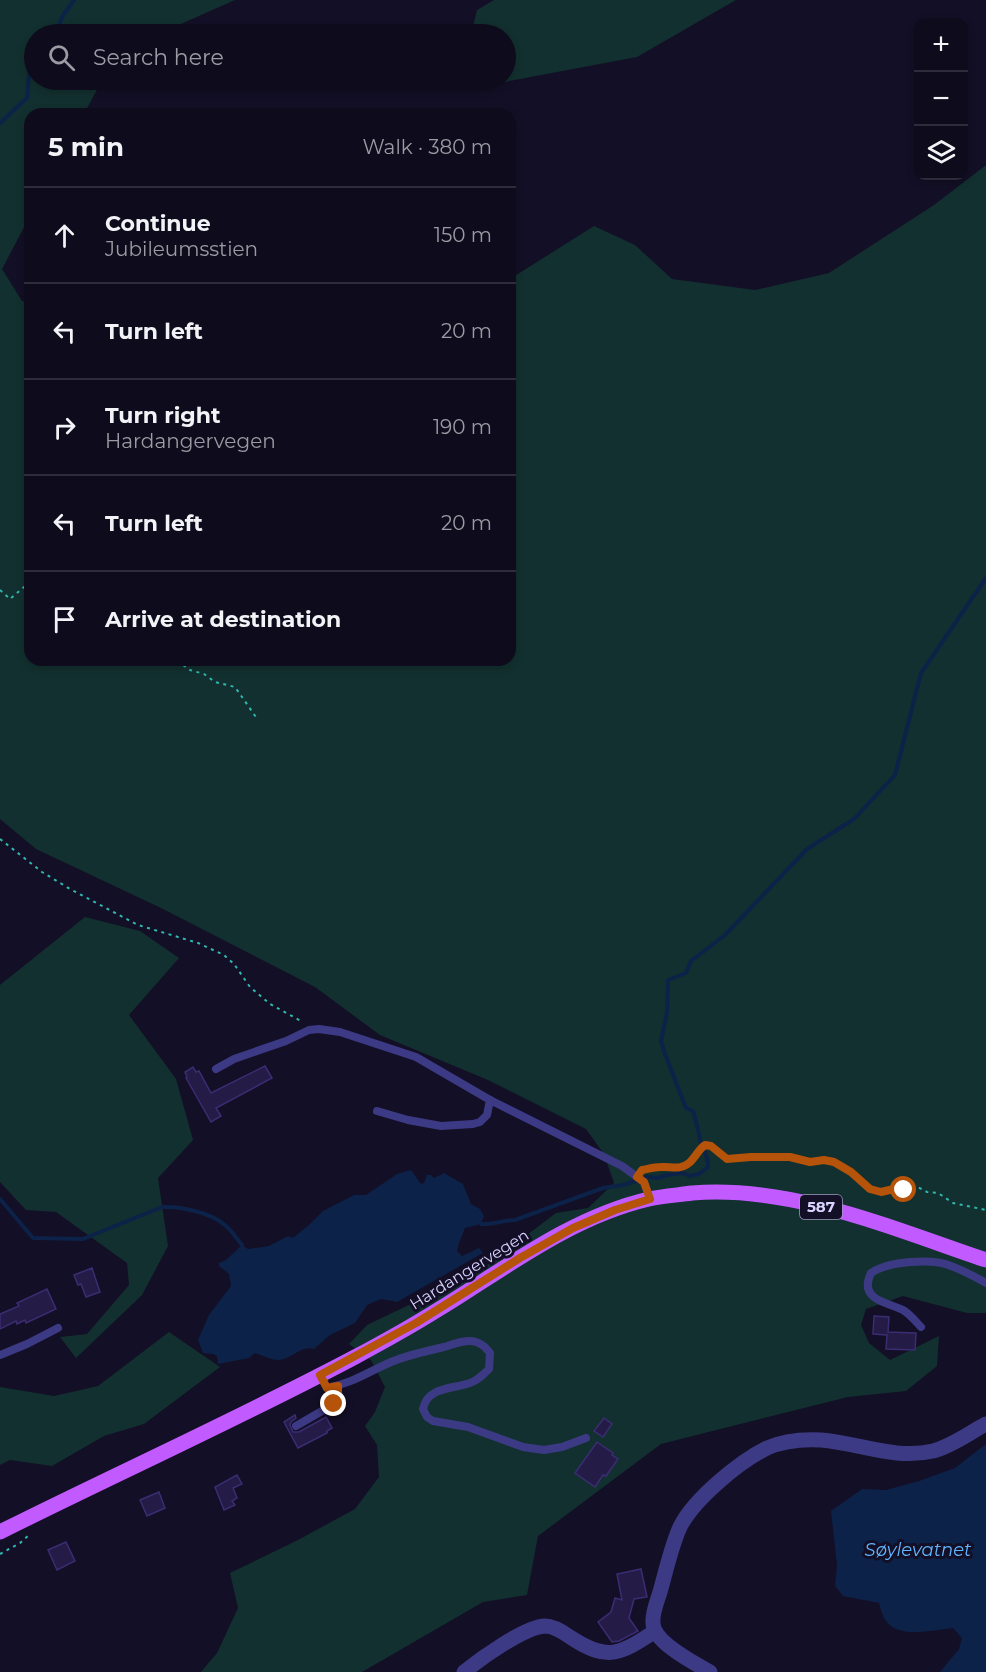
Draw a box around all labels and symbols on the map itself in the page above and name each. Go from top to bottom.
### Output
route start [890,1176,916,1202]
road number: 587 [800,1195,842,1219]
street label: Hardangervegen [406,1225,532,1314]
route end [320,1390,346,1416]
water label: Søylevatnet [865,1539,972,1561]

